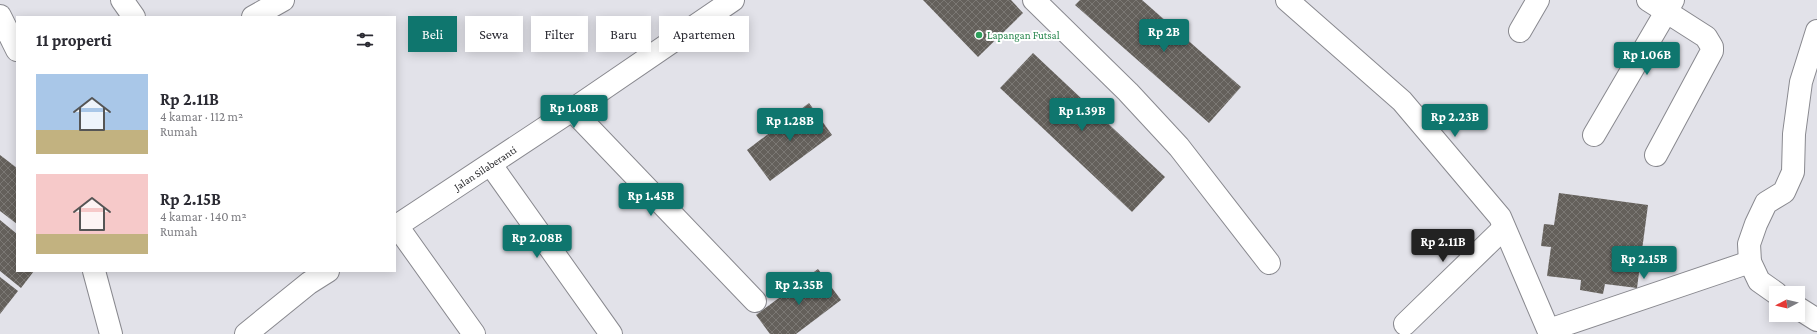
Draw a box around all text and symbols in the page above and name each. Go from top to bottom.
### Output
chip: Beli [408,16,457,52]
chip: Sewa [465,16,523,52]
chip: Filter [531,16,588,52]
chip: Baru [596,16,651,52]
chip: Apartemen [659,16,749,52]
pin: Rp 2B [1136,19,1192,53]
text: Rp 2B [1148,24,1180,39]
icon: filters [354,29,376,51]
place label: Lapangan Futsal [987,29,1060,42]
marker: Lapangan Futsal [974,30,984,40]
text: 11 properti [36,31,112,50]
pin: Rp 1.06B [1606,42,1688,76]
text: Rp 1.06B [1623,47,1671,62]
icon: home [68,90,116,138]
text: Rp 2.11B [160,90,219,109]
pin: Rp 1.08B [533,95,615,129]
pin: Rp 1.39B [1041,98,1123,132]
text: Rp 1.08B [550,100,598,115]
text: Rp 1.39B [1058,103,1106,118]
pin: Rp 2.23B [1414,104,1496,138]
pin: Rp 1.28B [749,108,831,142]
text: 4 kamar · 112 m² [160,109,243,124]
text: Rp 2.23B [1431,109,1479,124]
text: Rp 1.28B [766,113,814,128]
text: Rumah [160,124,197,139]
street label: Jalan Silaberanti [451,143,519,194]
pin: Rp 1.45B [610,183,692,217]
text: Rp 1.45B [628,188,674,203]
icon: home [68,190,116,238]
text: Rp 2.15B [160,190,221,209]
text: 4 kamar · 140 m² [160,209,247,224]
text: Rumah [160,224,197,239]
pin: Rp 2.08B [496,225,578,259]
pin: Rp 2.11B [1402,229,1484,263]
text: Rp 2.08B [512,230,562,245]
text: Rp 2.11B [1420,234,1466,249]
pin: Rp 2.15B [1603,246,1685,280]
text: Rp 2.15B [1621,251,1667,266]
pin: Rp 2.35B [758,272,840,306]
text: Rp 2.35B [775,277,823,292]
north arrow [1769,286,1805,322]
map controls [1769,286,1805,322]

